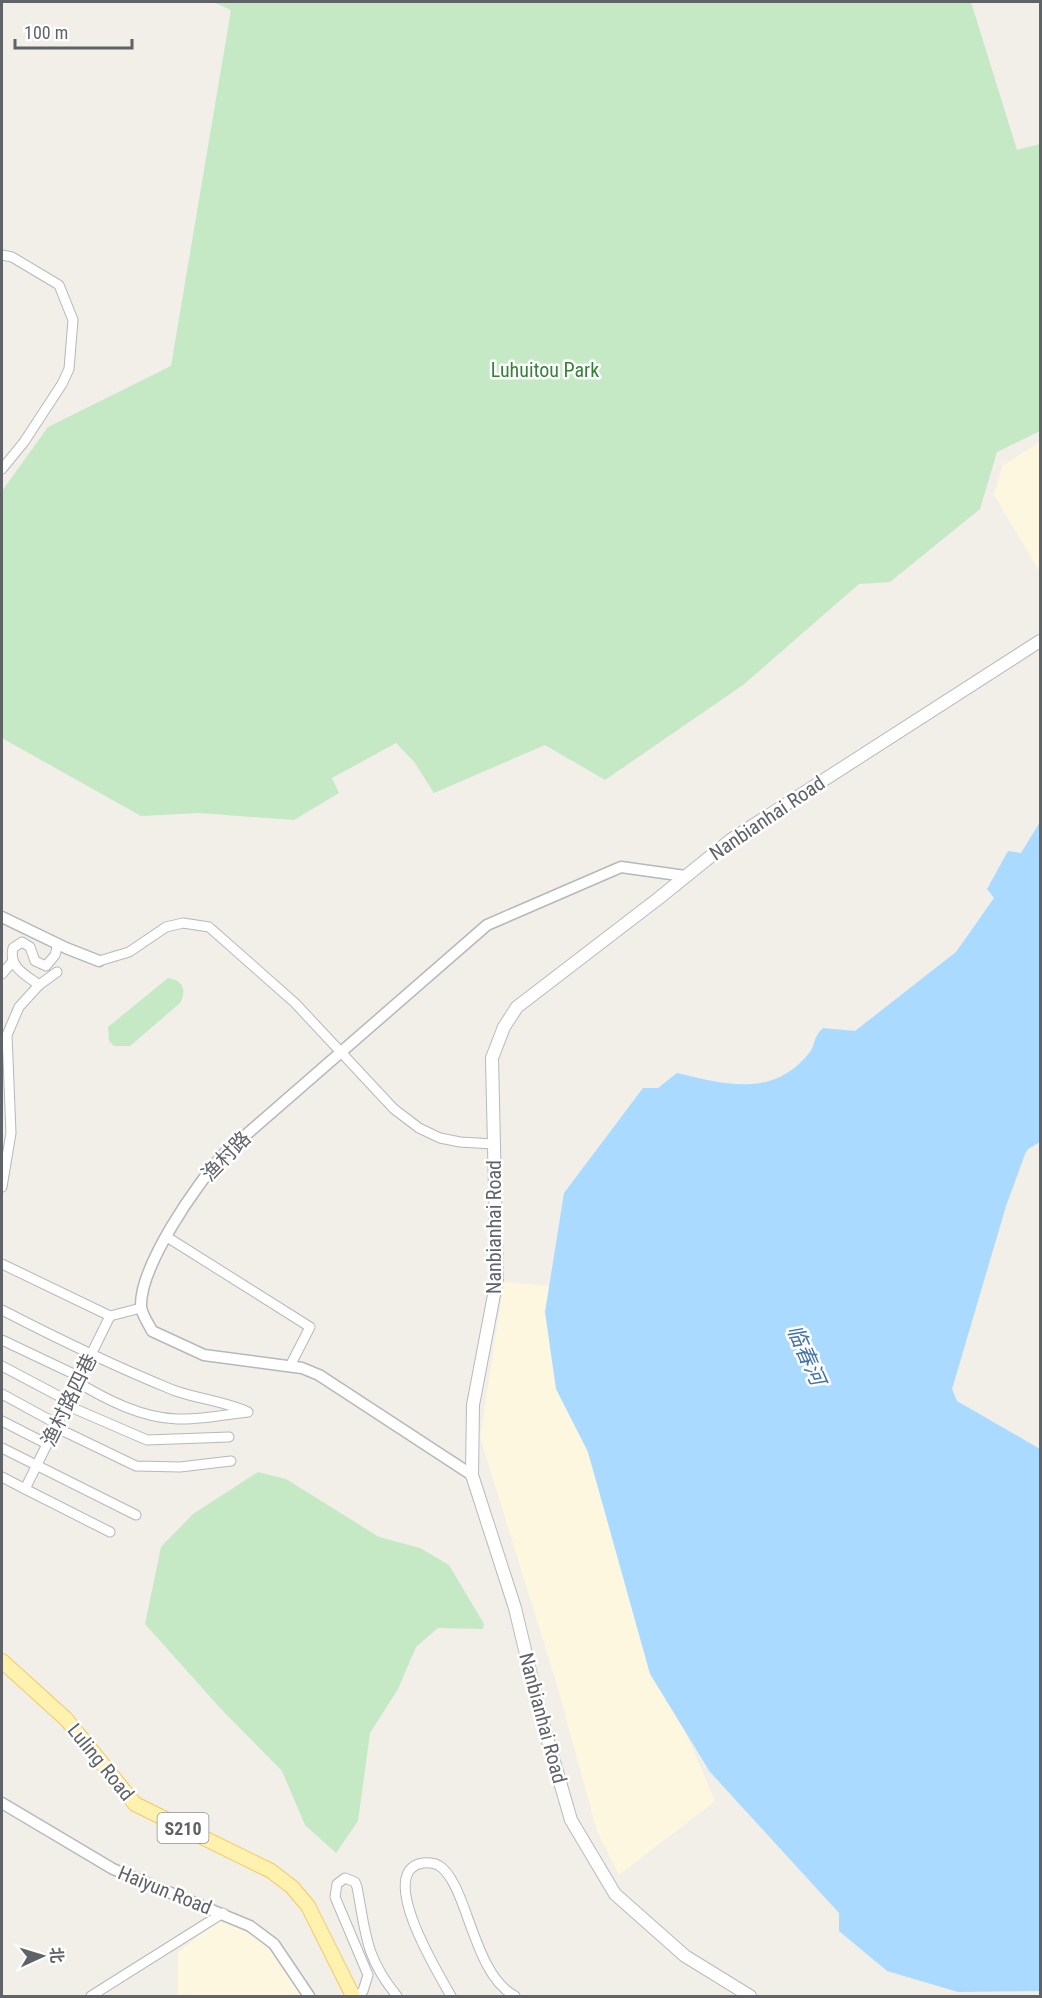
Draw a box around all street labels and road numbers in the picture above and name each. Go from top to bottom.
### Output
street label: Nanbianhai Road [705,771,829,865]
street label: 渔村路 [197,1126,255,1186]
street label: Nanbianhai Road [482,1160,506,1294]
street label: 渔村路四巷 [36,1350,102,1450]
street label: Nanbianhai Road [514,1650,572,1786]
street label: Luling Road [63,1719,139,1805]
road number: S210 [158,1813,208,1843]
street label: Haiyun Road [115,1860,215,1920]

